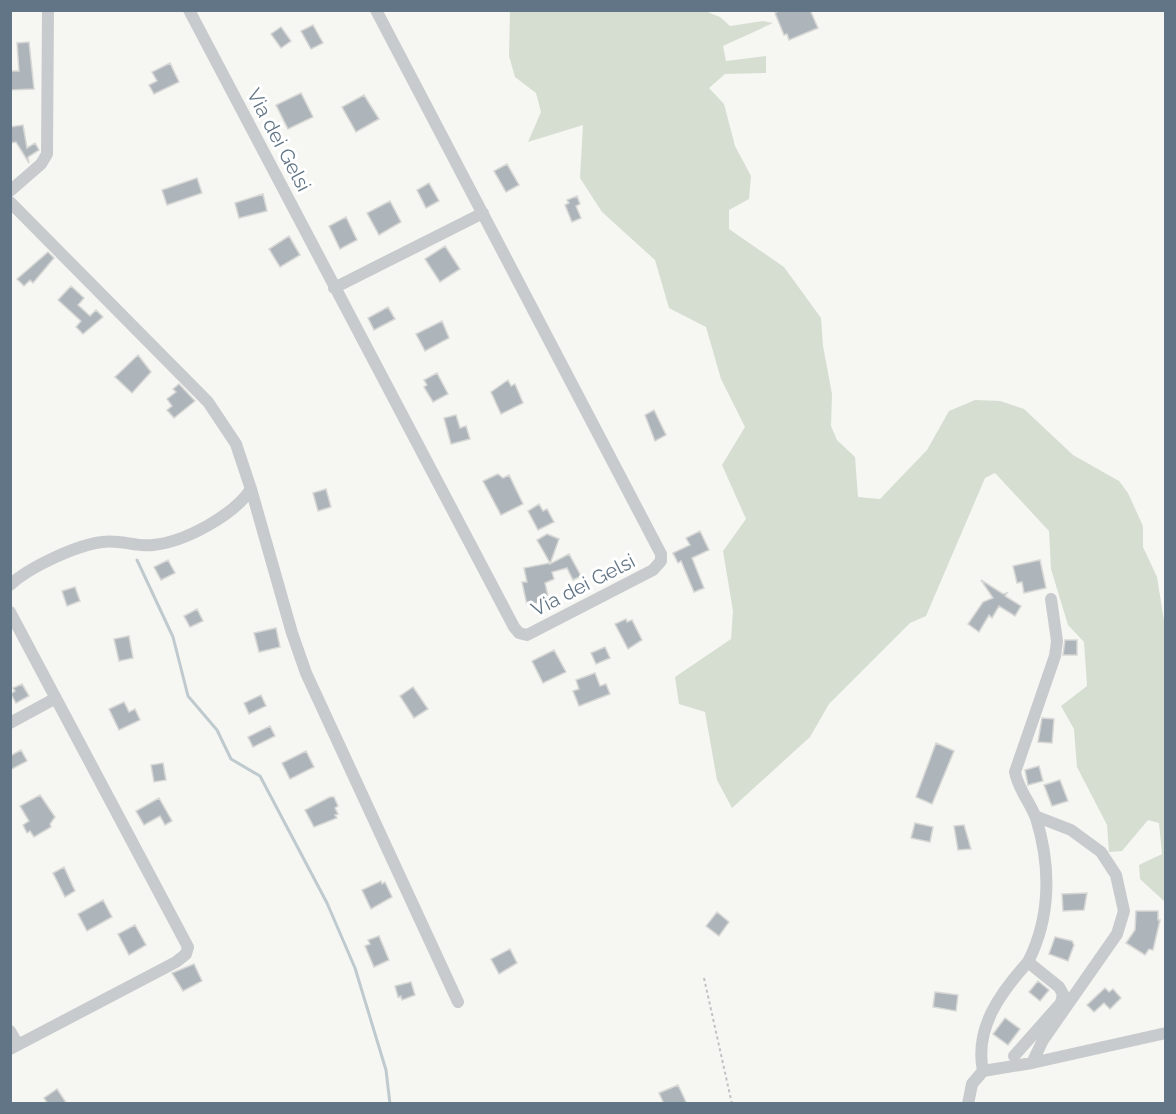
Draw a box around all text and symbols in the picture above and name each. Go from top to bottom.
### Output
street label: Via dei Gelsi [242,84,316,196]
street label: Via dei Gelsi [527,549,639,621]

